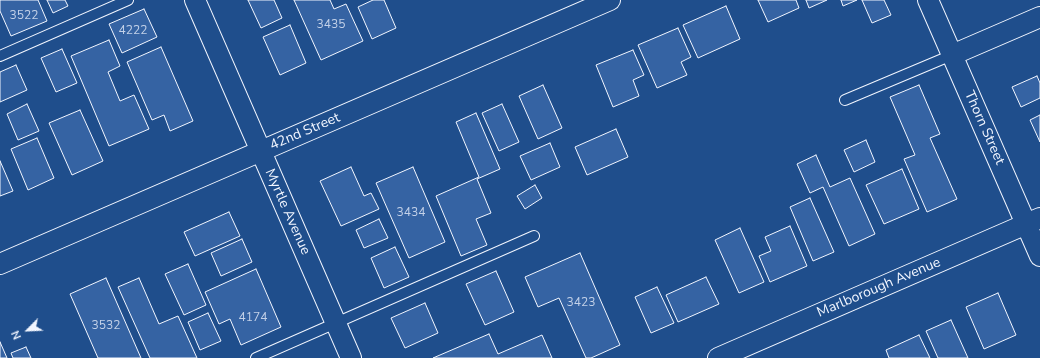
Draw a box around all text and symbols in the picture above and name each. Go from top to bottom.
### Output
house number: 3522 [10,9,38,23]
house number: 3435 [317,18,345,32]
house number: 4222 [119,24,147,38]
street label: Thorn Street [960,89,1008,167]
street label: 42nd Street [267,110,343,154]
street label: Myrtle Avenue [261,166,313,258]
house number: 3434 [397,206,425,220]
street label: Marlborough Avenue [815,254,943,322]
house number: 3423 [567,296,595,310]
north arrow [8,310,48,350]
house number: 4174 [239,311,267,325]
house number: 3532 [92,319,120,333]
text: N [8,328,25,342]

